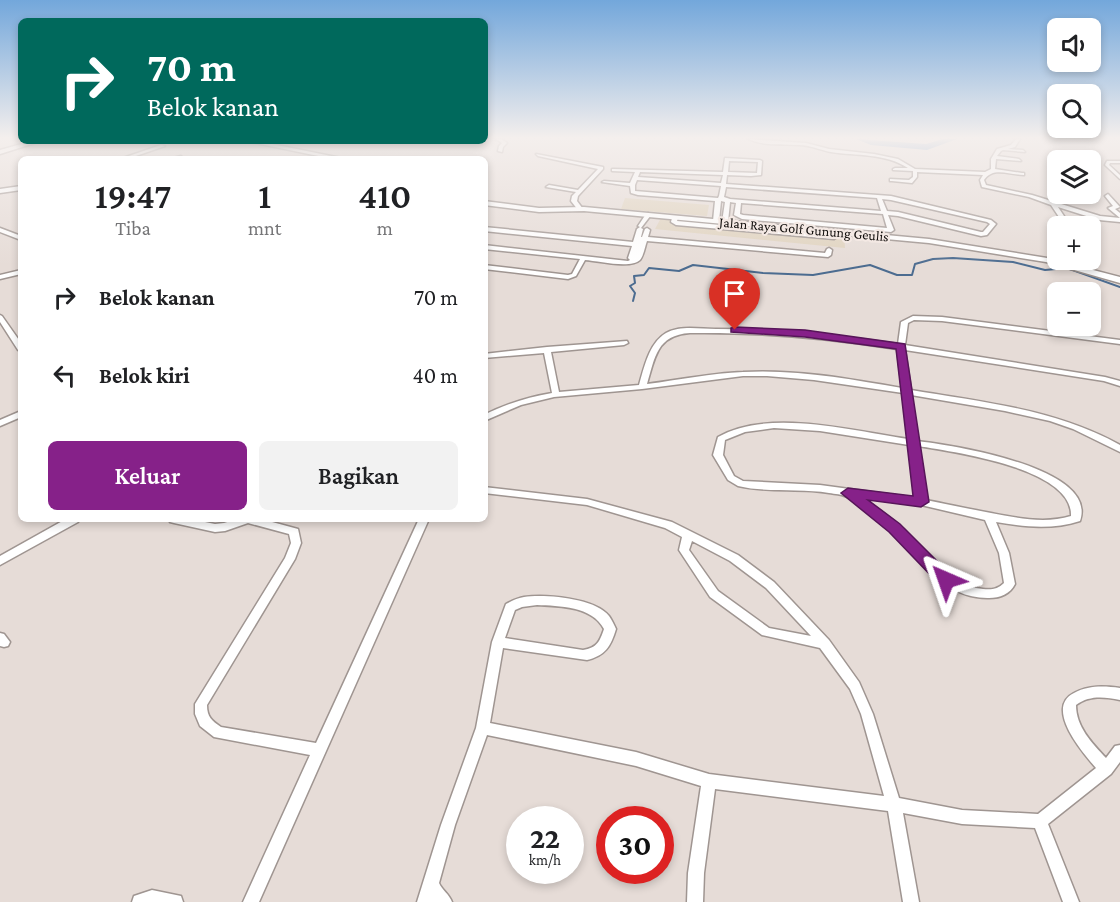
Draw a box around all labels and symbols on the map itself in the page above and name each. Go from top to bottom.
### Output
street label: Jalan Raya Golf Gunung Geulis [717,213,889,244]
pin [709,268,760,330]
position arrow [914,548,978,612]
speed limit sign: 30 [596,806,674,884]

